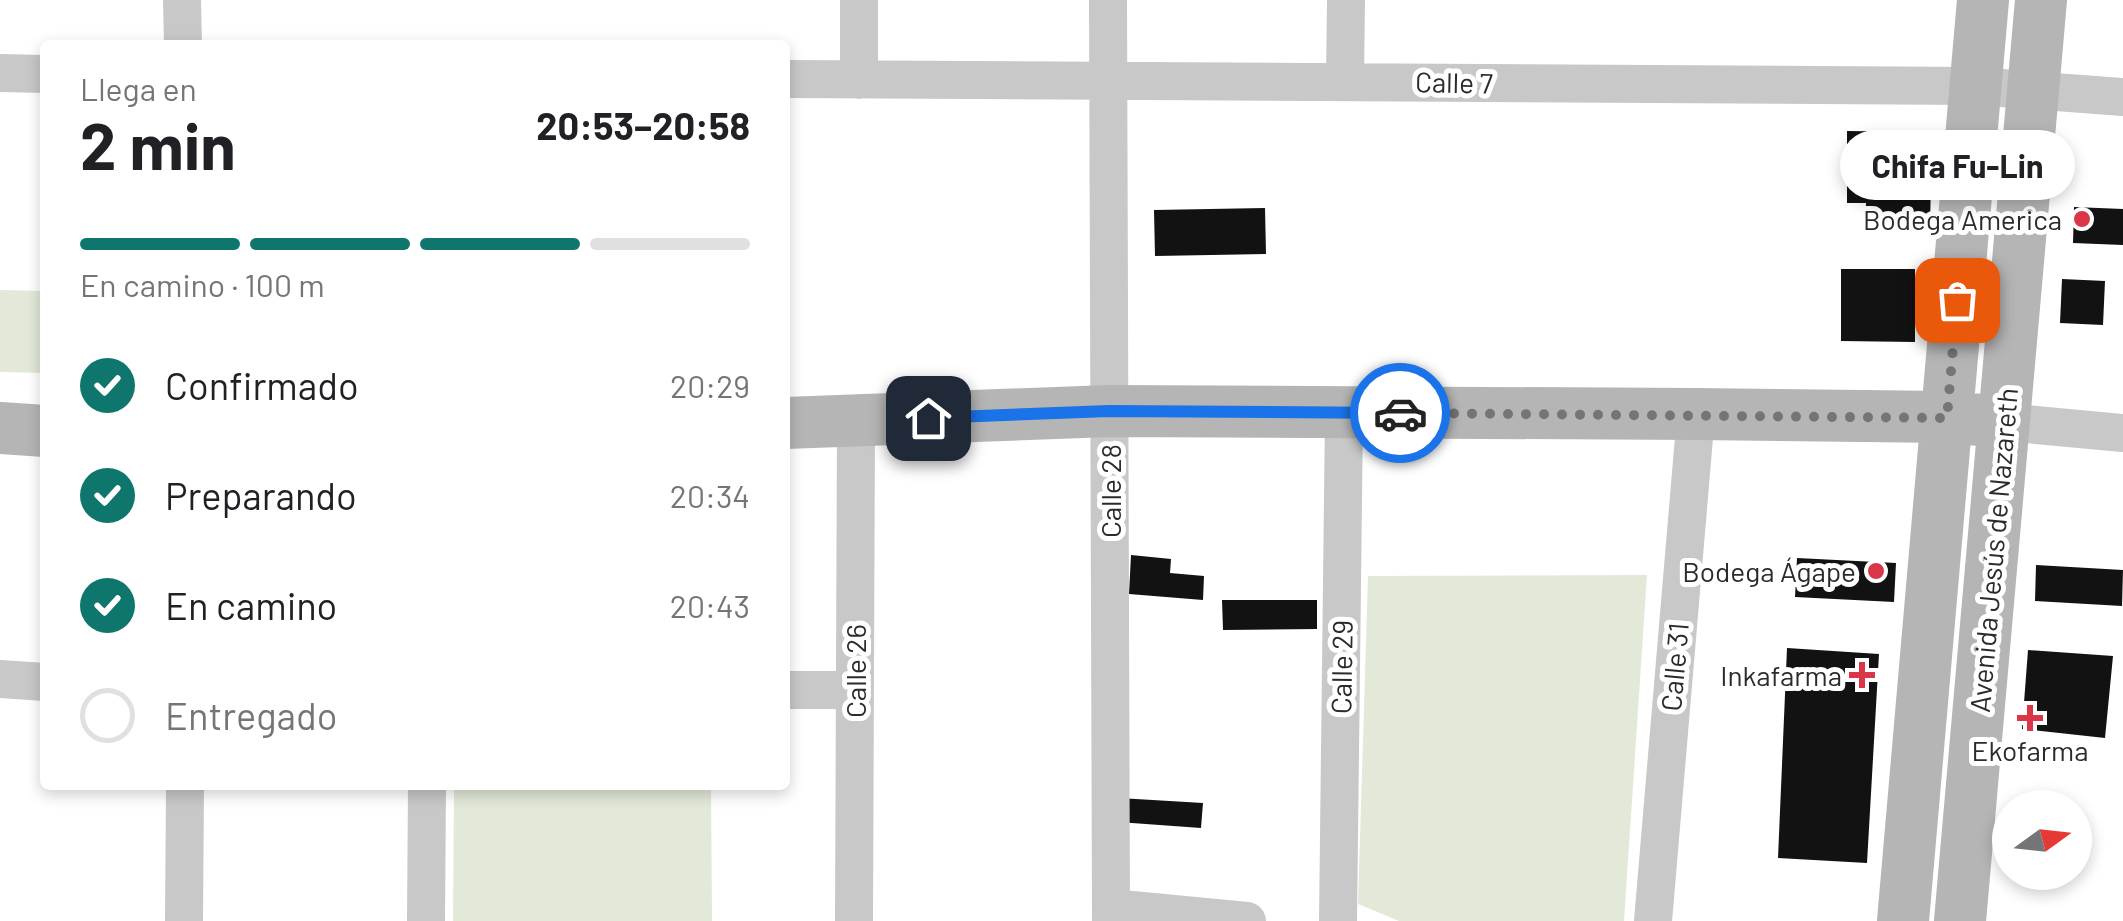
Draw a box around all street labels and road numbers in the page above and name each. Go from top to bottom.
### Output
street label: Calle 7 [1415,64,1493,100]
street label: Avenida Jesús de Nazareth [1962,386,2024,714]
street label: Calle 28 [1093,444,1127,538]
street label: Calle 29 [1323,620,1359,714]
street label: Calle 31 [1653,621,1695,713]
street label: Calle 26 [838,624,872,718]

